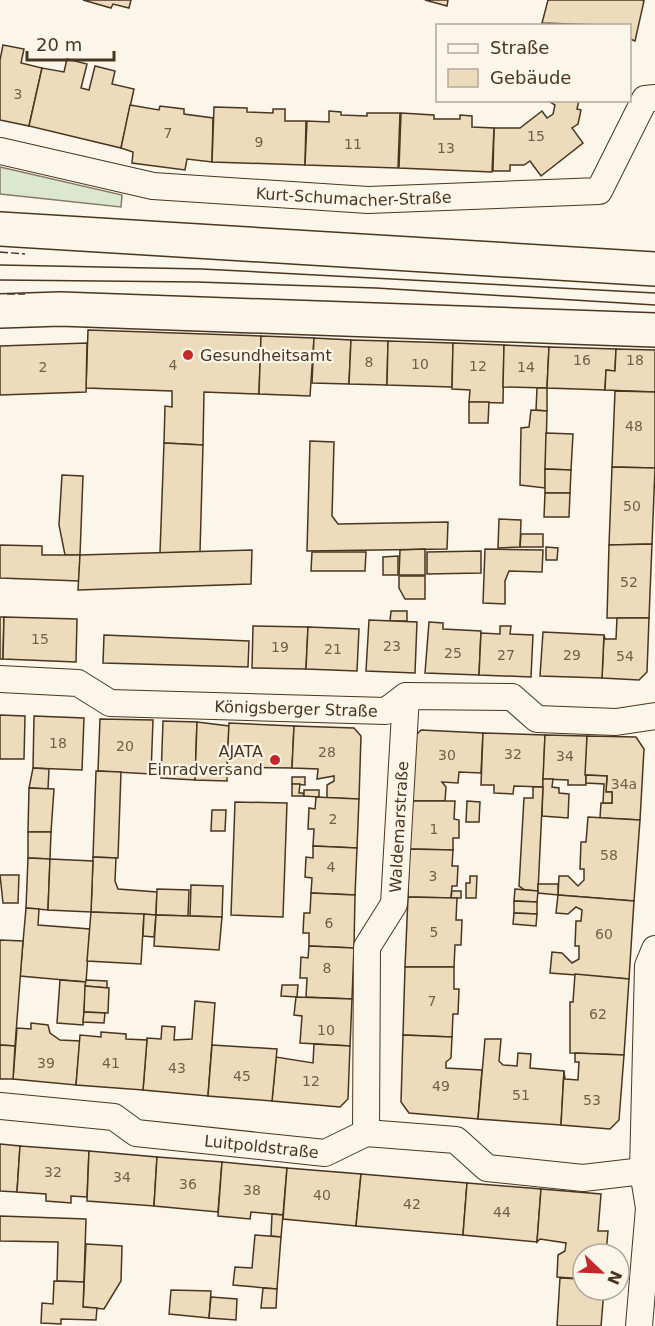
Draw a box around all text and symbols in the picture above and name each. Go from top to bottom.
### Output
scale bar [27,24,114,62]
legend [436,24,631,102]
text: 20 m [36,34,82,55]
text: Straße [490,37,549,58]
text: Gebäude [490,67,571,88]
house number: 3 [14,86,22,102]
house number: 7 [164,125,172,141]
house number: 15 [527,128,545,144]
house number: 9 [255,134,263,150]
house number: 11 [344,136,362,152]
house number: 13 [437,140,455,156]
street label: Kurt-Schumacher-Straße [255,183,452,210]
place label: Gesundheitsamt [200,346,332,365]
marker: Gesundheitsamt [181,348,195,362]
house number: 16 [573,352,591,368]
house number: 18 [626,352,644,368]
house number: 8 [365,354,373,370]
house number: 10 [411,356,429,372]
house number: 4 [169,357,178,373]
house number: 12 [469,358,487,374]
house number: 2 [39,359,47,375]
house number: 14 [517,359,535,375]
house number: 48 [625,418,643,434]
house number: 50 [623,498,641,514]
house number: 52 [620,574,638,590]
house number: 15 [31,631,49,647]
house number: 23 [383,638,401,654]
house number: 19 [271,639,289,655]
house number: 21 [324,641,342,657]
house number: 25 [444,645,462,661]
house number: 27 [497,647,515,663]
house number: 29 [563,647,581,663]
house number: 54 [616,648,634,664]
street label: Königsberger Straße [214,697,378,720]
house number: 18 [49,735,67,751]
house number: 20 [116,738,134,754]
place label: AJATA Einradversand [147,742,263,779]
house number: 28 [318,744,336,760]
house number: 32 [504,746,522,762]
house number: 30 [438,747,456,763]
house number: 34 [556,748,574,764]
marker: AJATA Einradversand [268,753,282,767]
street label: Waldemarstraße [385,760,412,893]
house number: 34a [611,776,637,792]
house number: 2 [329,811,337,827]
house number: 1 [430,821,438,837]
house number: 58 [600,847,618,863]
house number: 4 [327,859,336,875]
house number: 3 [429,868,437,884]
house number: 6 [325,915,334,931]
house number: 5 [430,924,438,940]
house number: 60 [595,926,613,942]
house number: 8 [323,960,331,976]
house number: 7 [428,993,436,1009]
house number: 62 [589,1006,607,1022]
house number: 10 [317,1022,335,1038]
house number: 39 [37,1055,55,1071]
house number: 41 [102,1055,120,1071]
house number: 43 [168,1060,186,1076]
house number: 45 [233,1068,251,1084]
house number: 12 [302,1073,320,1089]
house number: 49 [432,1078,450,1094]
house number: 51 [512,1087,530,1103]
house number: 53 [583,1092,601,1108]
street label: Luitpoldstraße [203,1131,320,1162]
house number: 32 [44,1164,62,1180]
house number: 34 [113,1169,131,1185]
house number: 36 [179,1176,197,1192]
house number: 38 [243,1182,261,1198]
house number: 40 [313,1187,331,1203]
house number: 42 [403,1196,421,1212]
house number: 44 [493,1204,511,1220]
north arrow [571,1242,631,1302]
text: N [603,1268,626,1288]

